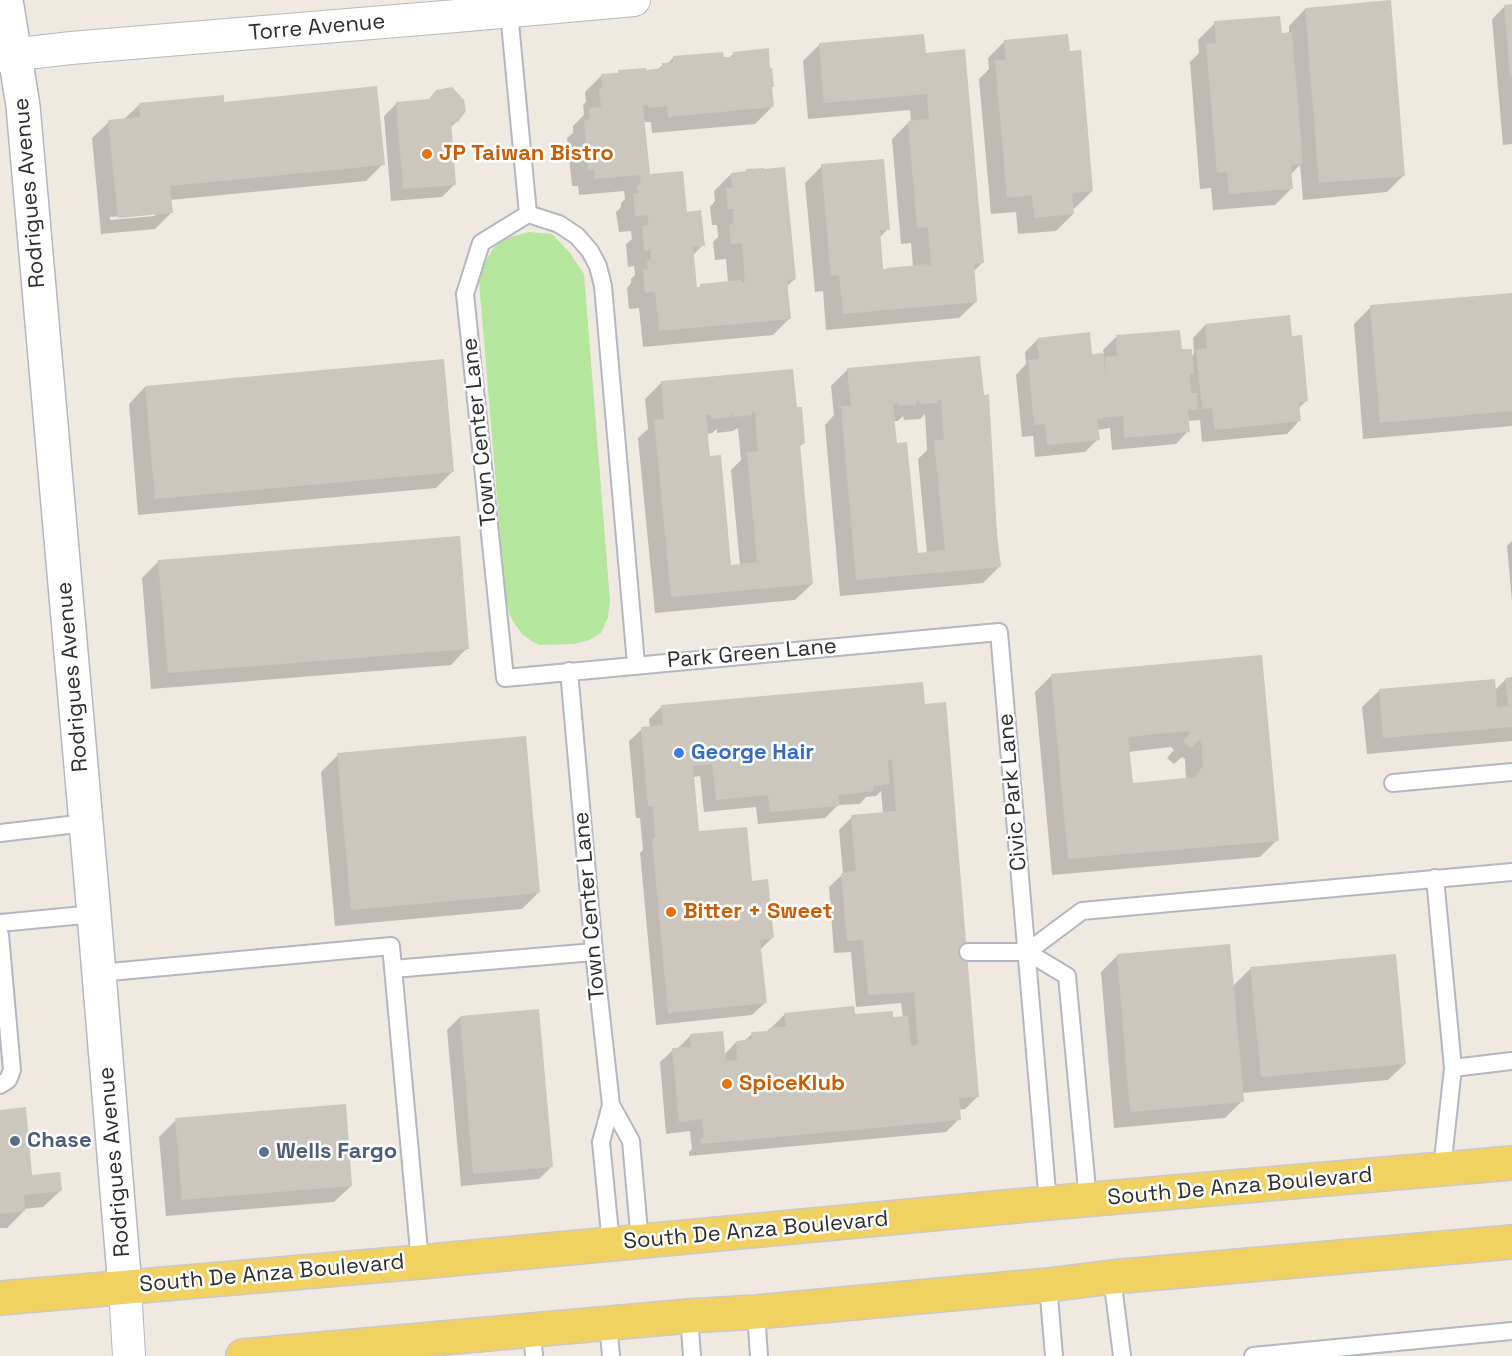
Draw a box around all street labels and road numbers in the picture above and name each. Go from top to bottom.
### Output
street label: Torre Avenue [248,9,386,47]
street label: Rodrigues Avenue [9,97,51,289]
street label: Town Center Lane [457,337,503,527]
street label: Rodrigues Avenue [52,581,94,773]
street label: Park Green Lane [666,633,838,675]
street label: Civic Park Lane [993,712,1033,872]
street label: Town Center Lane [569,811,611,1001]
street label: Rodrigues Avenue [94,1066,136,1258]
street label: South De Anza Boulevard [1106,1162,1374,1212]
street label: South De Anza Boulevard [622,1206,890,1256]
street label: South De Anza Boulevard [138,1249,406,1299]

